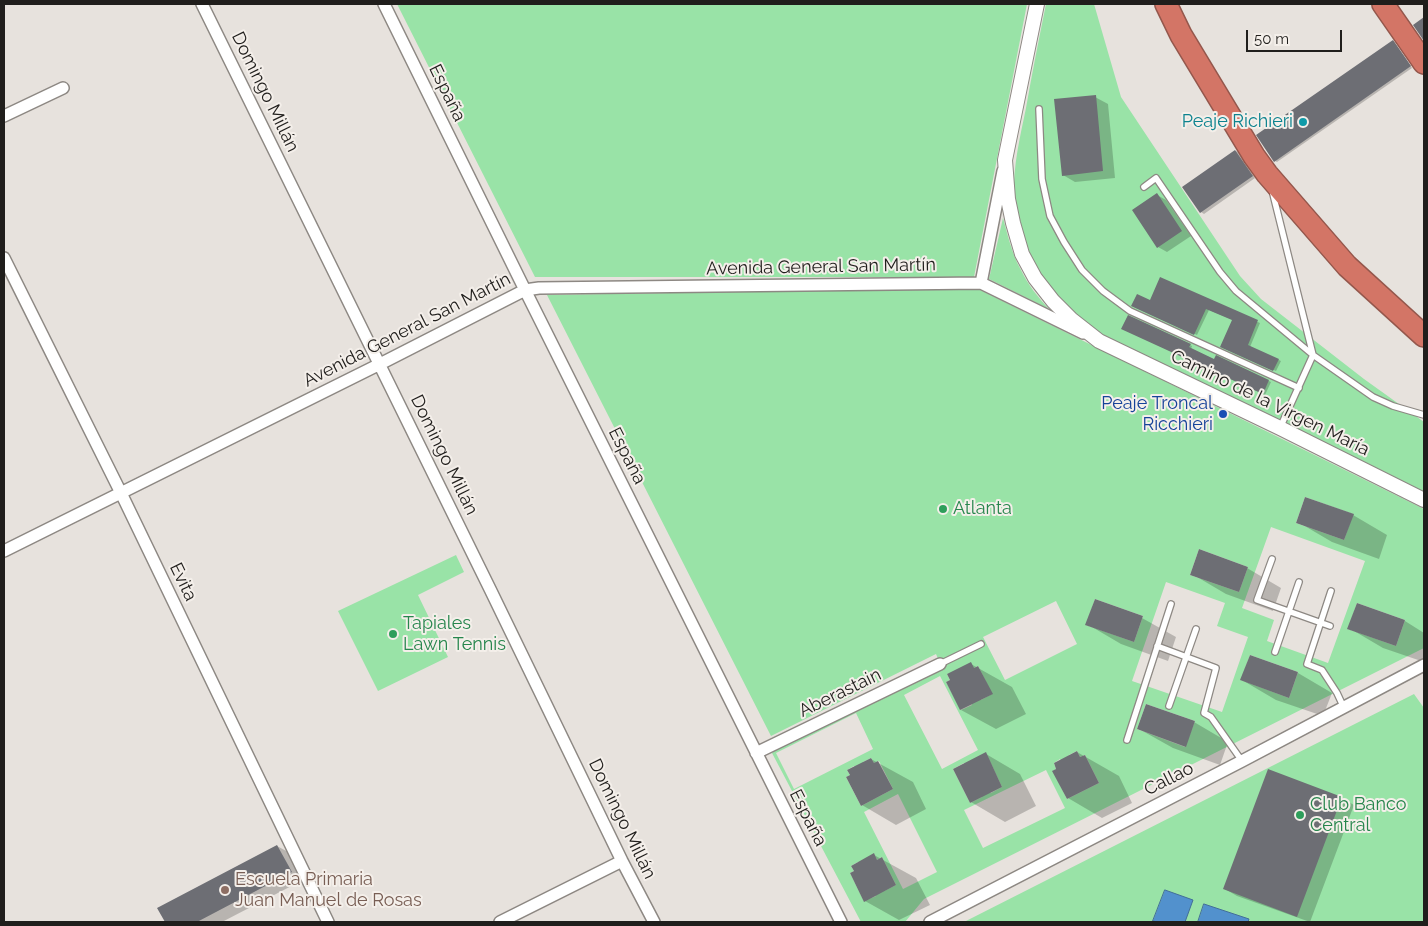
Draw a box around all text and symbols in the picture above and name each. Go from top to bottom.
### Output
scale bar [1248,20,1344,52]
street label: Domingo Millán [227,28,303,156]
text: 50 m [1254,30,1289,48]
street label: España [424,61,470,125]
place label: Peaje Richieri [1182,111,1293,133]
marker: Peaje Richieri [1297,116,1309,128]
street label: Avenida General San Martín [706,254,936,280]
street label: Avenida General San Martín [300,268,514,392]
street label: Camino de la Virgen María [1167,345,1373,461]
street label: Domingo Millán [406,391,482,519]
place label: Peaje Troncal Ricchieri [1101,393,1213,436]
marker: Peaje Troncal Ricchieri [1217,408,1229,420]
street label: España [604,424,650,488]
place label: Atlanta [953,498,1012,520]
marker: Atlanta [937,503,949,515]
street label: Evita [165,559,201,605]
place label: Tapiales Lawn Tennis [403,613,506,656]
marker: Tapiales Lawn Tennis [387,628,399,640]
street label: Aberastain [795,664,885,722]
street label: Domingo Millán [584,755,660,883]
street label: Callao [1141,757,1197,801]
street label: España [785,786,831,850]
place label: Club Banco Central [1310,794,1406,836]
marker: Club Banco Central [1294,809,1306,821]
place label: Escuela Primaria Juan Manuel de Rosas [235,869,422,912]
marker: Escuela Primaria Juan Manuel de Rosas [219,884,231,896]

